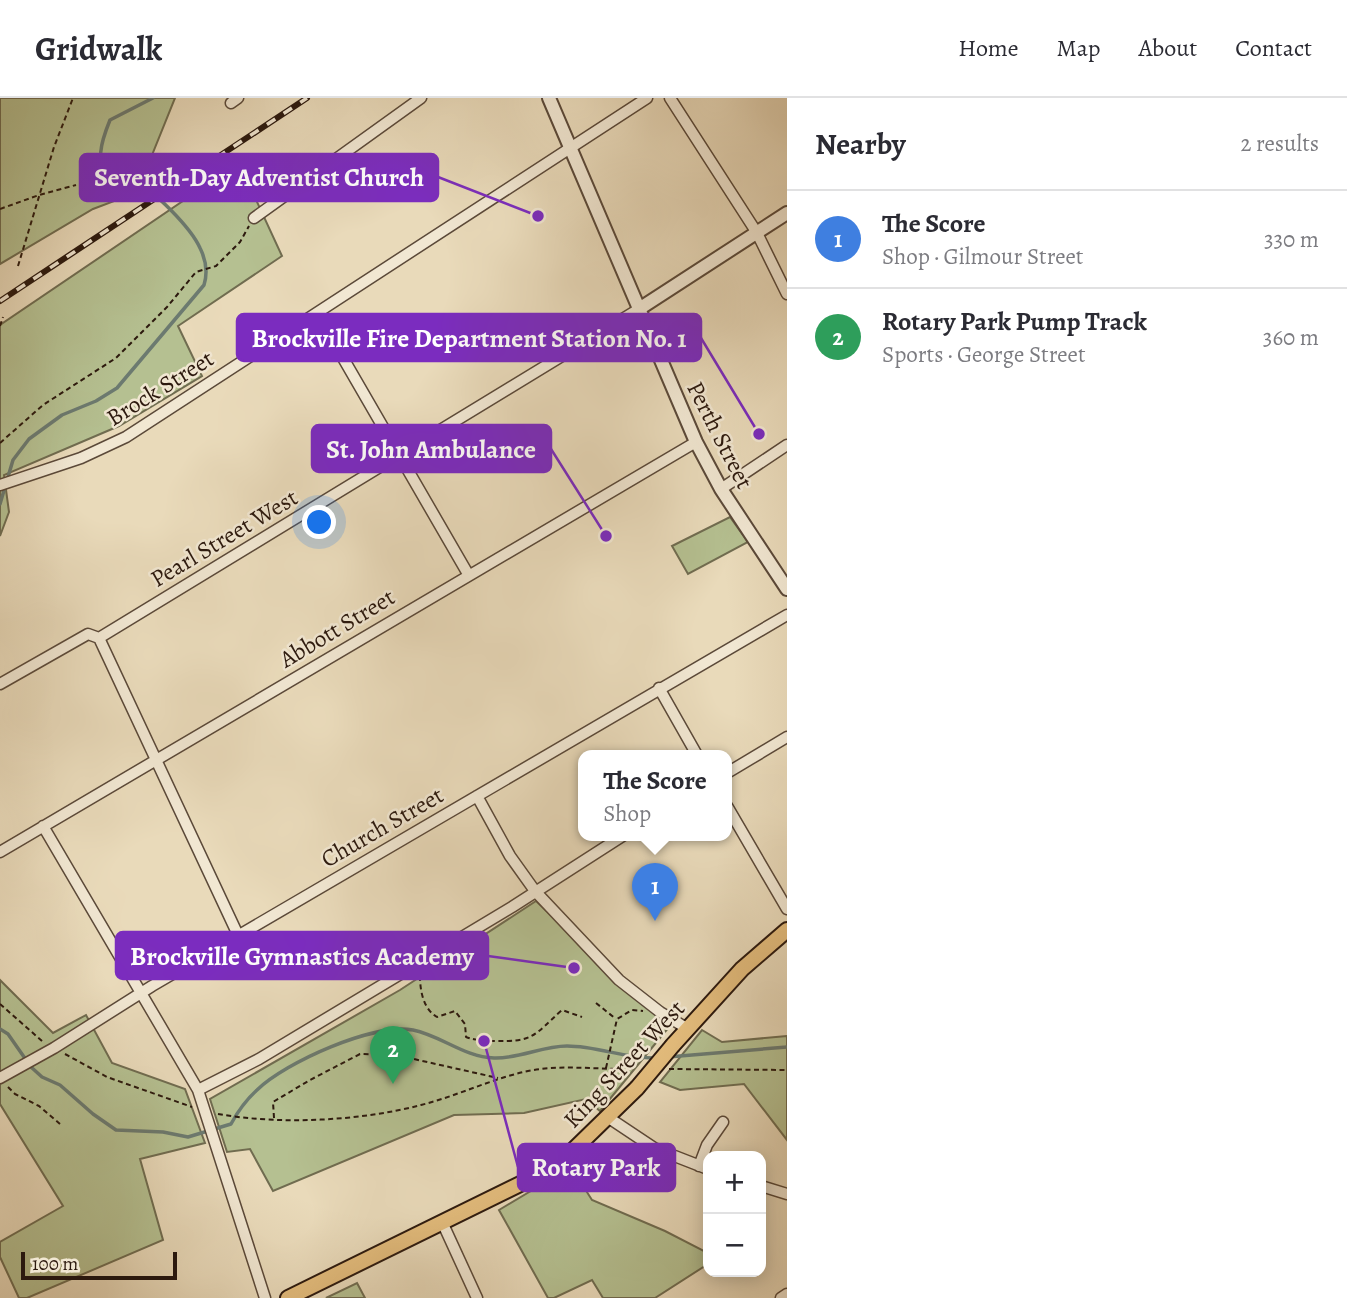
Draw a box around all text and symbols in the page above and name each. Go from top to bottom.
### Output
text: Gridwalk [35,26,162,71]
text: Home [958,32,1019,64]
text: Map [1057,32,1101,64]
text: About [1139,32,1197,64]
text: Contact [1235,32,1312,64]
text: Nearby [815,124,906,164]
text: 2 results [1241,128,1319,159]
callout: Seventh-Day Adventist Church [80,154,438,201]
text: Seventh-Day Adventist Church [94,160,424,195]
text: The Score [882,206,986,241]
text: 1 [834,224,842,255]
text: 330 m [1264,224,1319,255]
text: Shop · Gilmour Street [882,241,1083,272]
text: Rotary Park Pump Track [882,304,1147,339]
callout: Brockville Fire Department Station No. 1 [237,314,701,361]
text: Brockville Fire Department Station No. 1 [251,321,687,356]
text: 2 [832,322,844,353]
text: 360 m [1263,322,1319,353]
text: Sports · George Street [882,339,1085,370]
street label: Brock Street [100,342,220,434]
street label: Perth Street [679,376,761,494]
callout: St. John Ambulance [312,425,551,472]
text: St. John Ambulance [326,432,536,467]
street label: Pearl Street West [144,481,304,595]
your location [302,505,336,539]
street label: Abbott Street [272,581,401,676]
popup [578,750,732,841]
text: The Score [603,763,707,798]
street label: Church Street [315,779,449,875]
text: Shop [603,798,651,829]
pin: 1 [632,863,678,921]
callout: Brockville Gymnastics Academy [116,932,488,979]
text: Brockville Gymnastics Academy [130,939,475,974]
street label: King Street West [556,993,692,1135]
pin: 2 [370,1026,416,1084]
callout: Rotary Park [518,1144,675,1191]
text: Rotary Park [531,1150,661,1185]
map controls [703,1151,766,1277]
button: + [703,1151,766,1214]
button: − [703,1214,766,1277]
scale bar [21,1249,177,1281]
text: 100 m [32,1251,78,1277]

